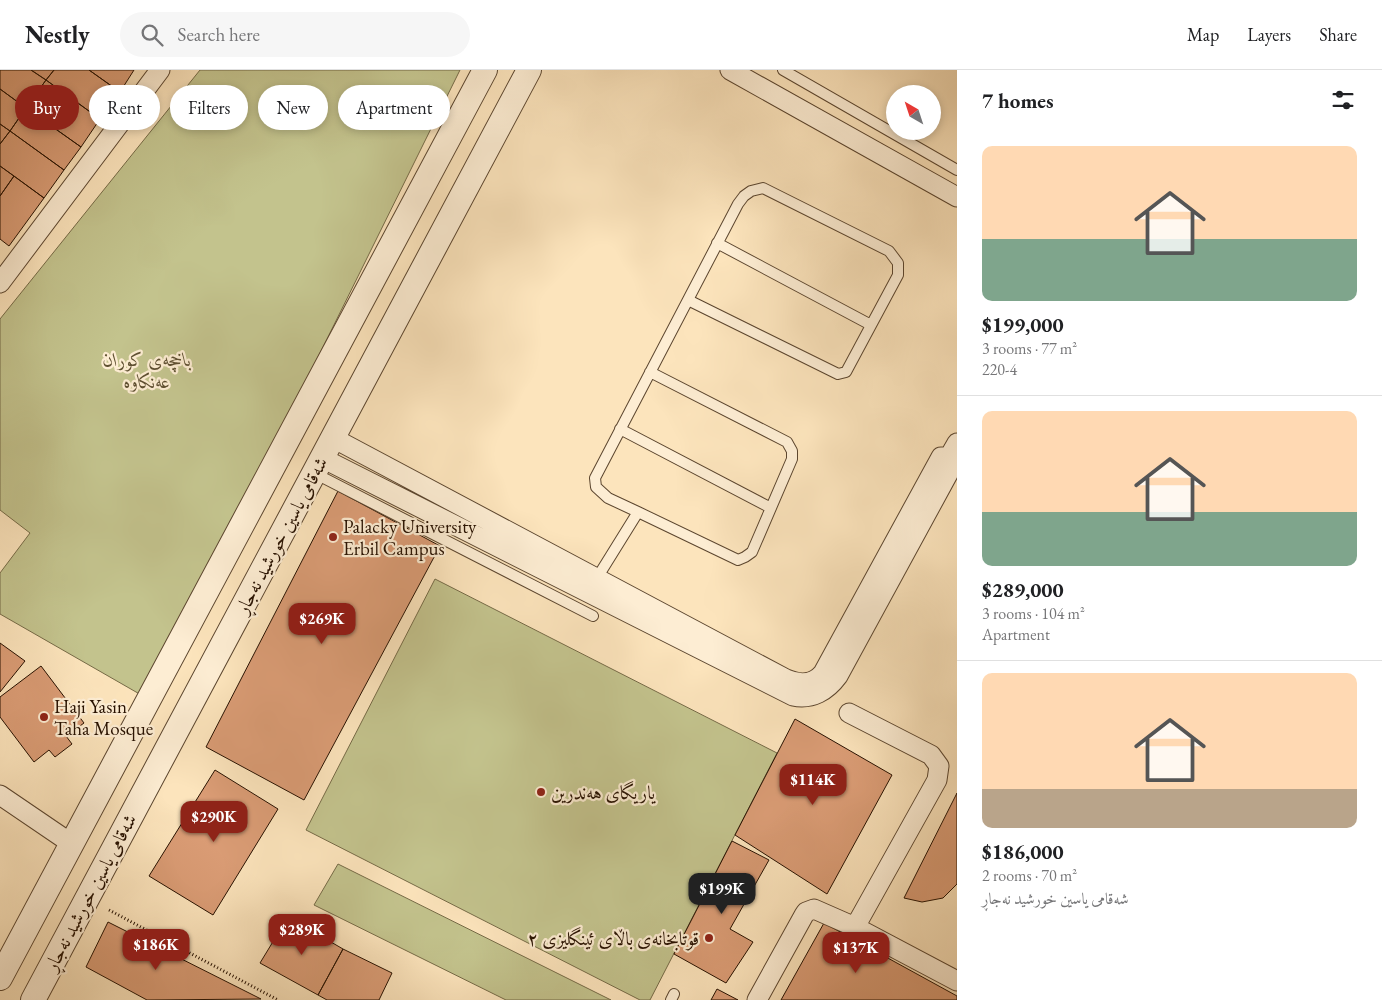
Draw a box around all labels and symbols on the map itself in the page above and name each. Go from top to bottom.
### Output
north arrow [886,85,941,140]
park label: باخچەی کوران عەنکاوە [103,347,192,394]
street label: شەقامی یاسین خورشید نەجاڕ [229,452,336,621]
place label: Palacky University Erbil Campus [343,514,477,561]
marker: Palacky University Erbil Campus [327,531,339,543]
pin: $269K [287,602,357,645]
place label: Haji Yasin Taha Mosque [54,694,153,741]
marker: Haji Yasin Taha Mosque [38,711,50,723]
pin: $114K [778,764,848,806]
place label: یاریگای هەندرین [551,780,657,805]
marker: یاریگای هەندرین [535,786,547,798]
pin: $290K [179,800,249,843]
street label: شەقامی یاسین خورشید نەجاڕ [38,809,145,978]
pin: $199K [687,872,757,915]
pin: $289K [267,914,337,956]
place label: قوتابخانەی باڵای ئینگلیزی ۲ [527,926,699,951]
pin: $186K [121,928,191,971]
marker: قوتابخانەی باڵای ئینگلیزی ۲ [703,932,715,944]
pin: $137K [821,932,891,974]

